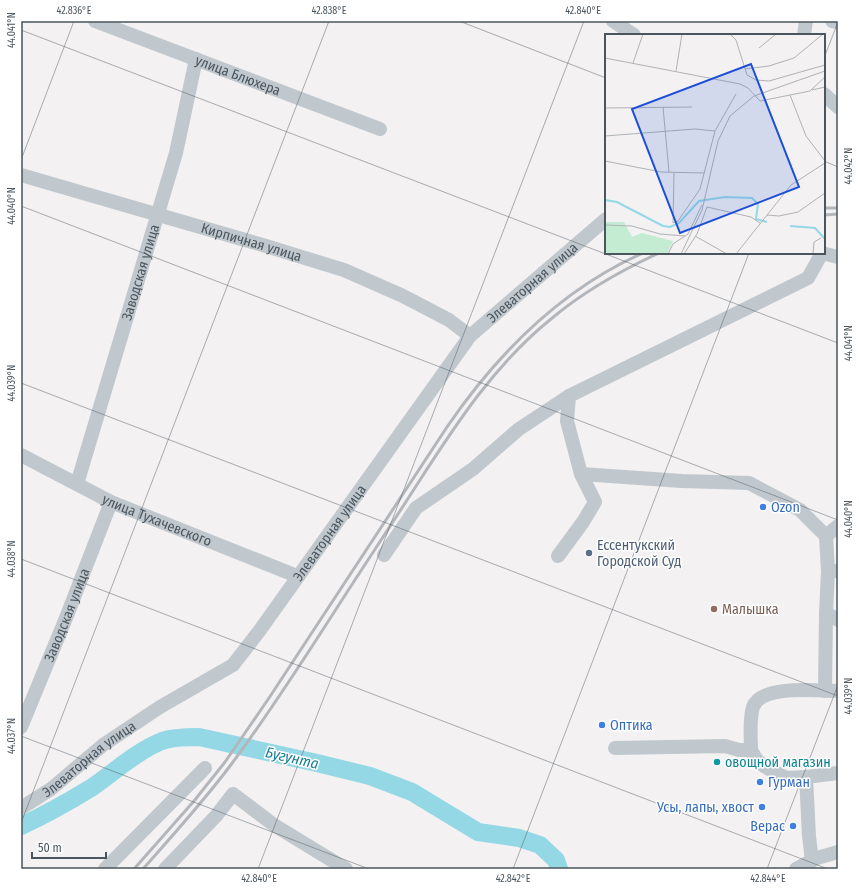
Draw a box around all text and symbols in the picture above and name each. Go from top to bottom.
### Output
text: 42.836°E [57,5,92,17]
text: 42.838°E [311,5,347,17]
text: 42.840°E [565,5,601,17]
text: 44.041°N [6,12,18,48]
inset map [605,34,825,254]
street label: улица Блюхера [193,52,283,100]
text: 44.042°N [843,148,855,184]
text: 44.040°N [6,187,18,225]
street label: Кирпичная улица [199,220,304,266]
street label: Заводская улица [118,222,163,322]
street label: Элеваторная улица [484,239,581,326]
text: 44.041°N [843,325,855,361]
text: 44.039°N [6,365,18,401]
street label: Элеваторная улица [290,482,370,584]
street label: улица Тухачевского [99,491,214,550]
place label: Ozon [771,499,800,516]
text: 44.040°N [843,500,855,538]
marker: Ozon [758,502,768,512]
place label: Ессентукский Городской Суд [597,537,681,570]
text: 44.038°N [6,540,18,578]
marker: Ессентукский Городской Суд [584,548,594,558]
street label: Заводская улица [41,566,94,665]
place label: Малышка [722,601,779,618]
marker: Малышка [709,604,719,614]
text: 44.039°N [843,678,855,714]
place label: Оптика [610,717,653,734]
text: 44.037°N [6,718,18,754]
street label: Элеваторная улица [39,718,139,801]
marker: Оптика [597,720,607,730]
water label: Бугунта [264,743,321,773]
place label: овощной магазин [725,754,831,771]
marker: овощной магазин [712,757,722,767]
place label: Гурман [768,774,810,791]
marker: Гурман [755,777,765,787]
place label: Усы, лапы, хвост [656,799,754,816]
marker: Усы, лапы, хвост [757,802,767,812]
place label: Верас [750,818,785,835]
marker: Верас [788,821,798,831]
scale bar [32,834,106,860]
text: 50 m [38,841,62,855]
text: 42.840°E [241,873,277,885]
text: 42.842°E [496,873,531,885]
text: 42.844°E [750,873,786,885]

